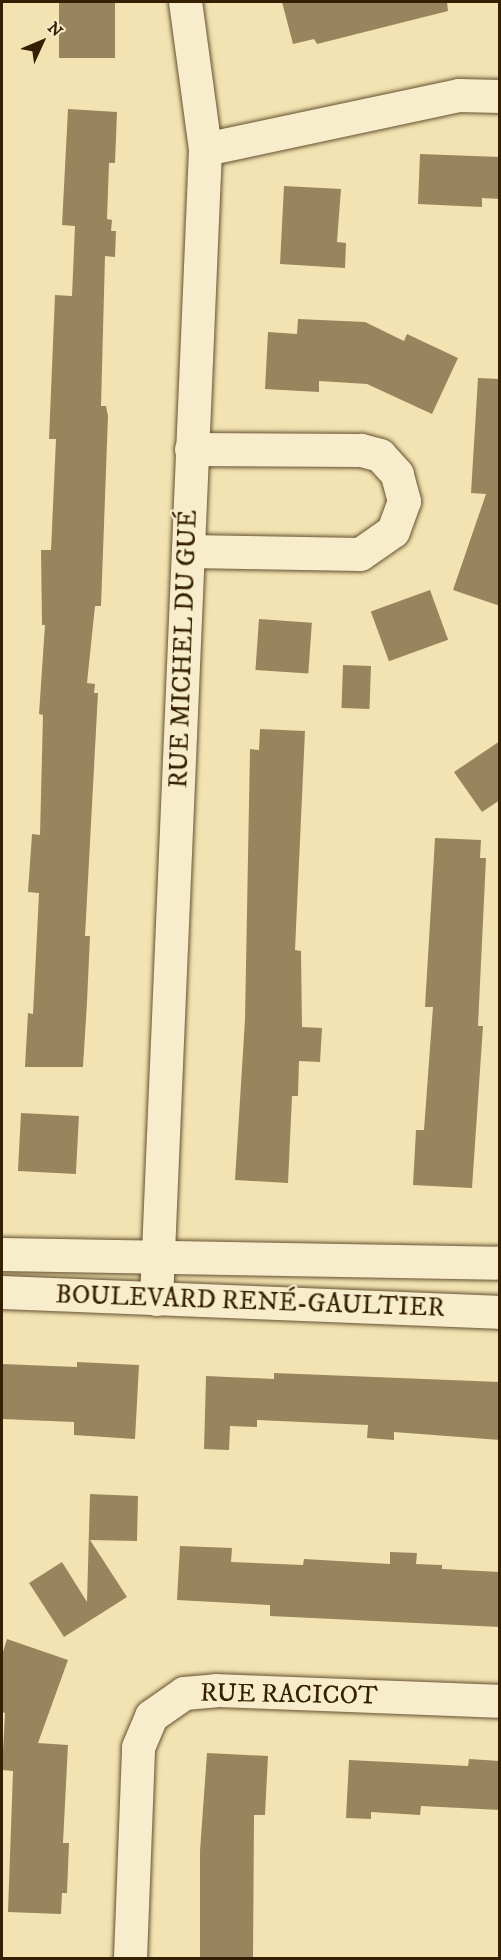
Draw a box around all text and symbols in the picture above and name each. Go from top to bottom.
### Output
north arrow [12,12,72,72]
text: N [43,18,67,41]
street label: RUE MICHEL DU GUÉ [164,509,204,789]
street label: BOULEVARD RENÉ-GAULTIER [55,1280,445,1324]
street label: RUE RACICOT [200,1678,378,1712]

